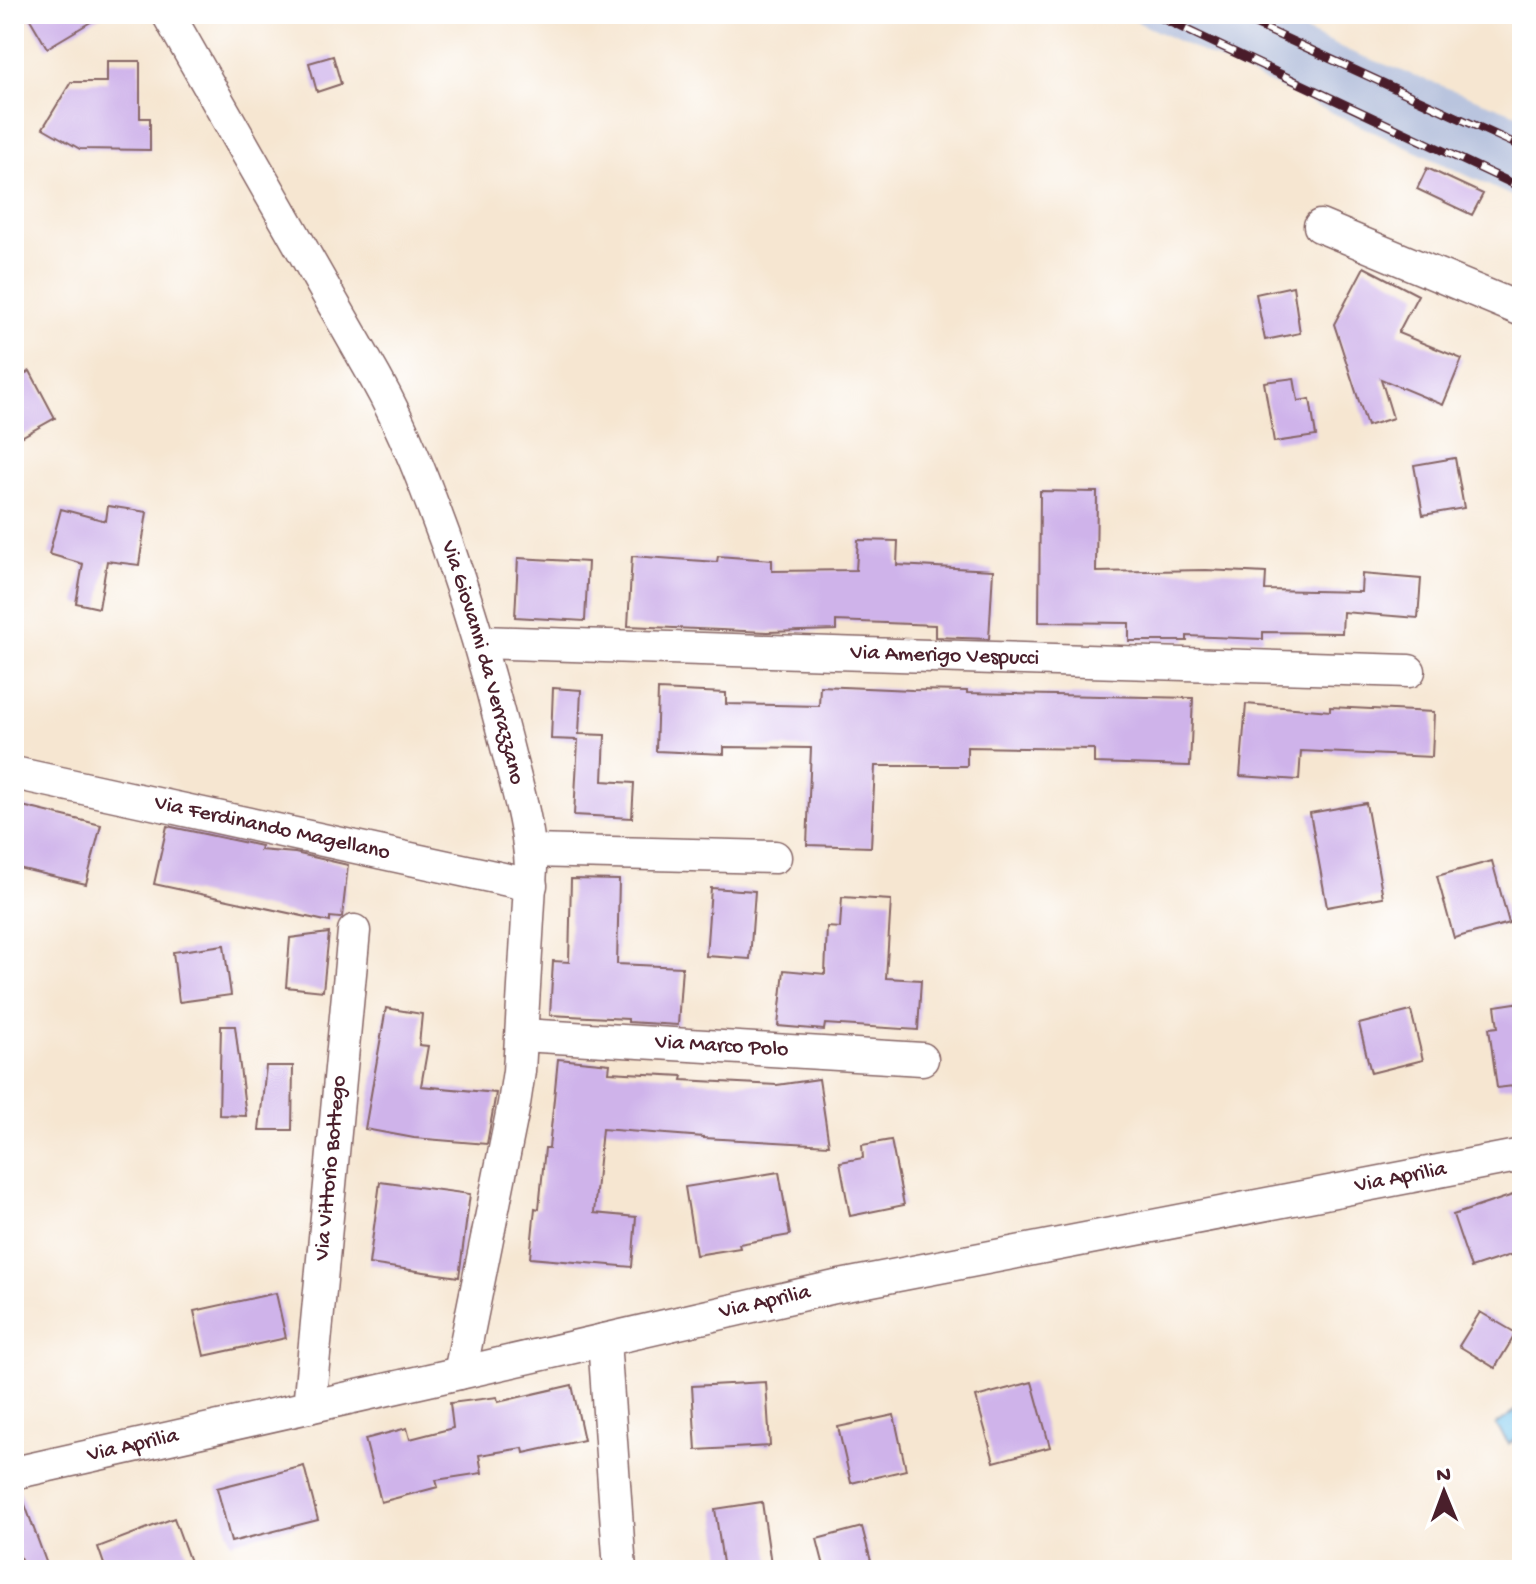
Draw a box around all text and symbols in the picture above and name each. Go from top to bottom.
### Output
street label: Via Giovanni da Verrazzano [434,537,529,788]
street label: Via Amerigo Vespucci [849,641,1040,672]
street label: Via Ferdinando Magellano [151,791,392,867]
street label: Via Marco Polo [653,1030,789,1064]
street label: Via Vittorio Bottego [310,1074,353,1263]
street label: Via Aprilia [1352,1157,1450,1200]
street label: Via Aprilia [716,1280,814,1326]
street label: Via Aprilia [84,1423,182,1469]
north arrow [1404,1452,1484,1532]
text: N [1436,1463,1451,1489]

